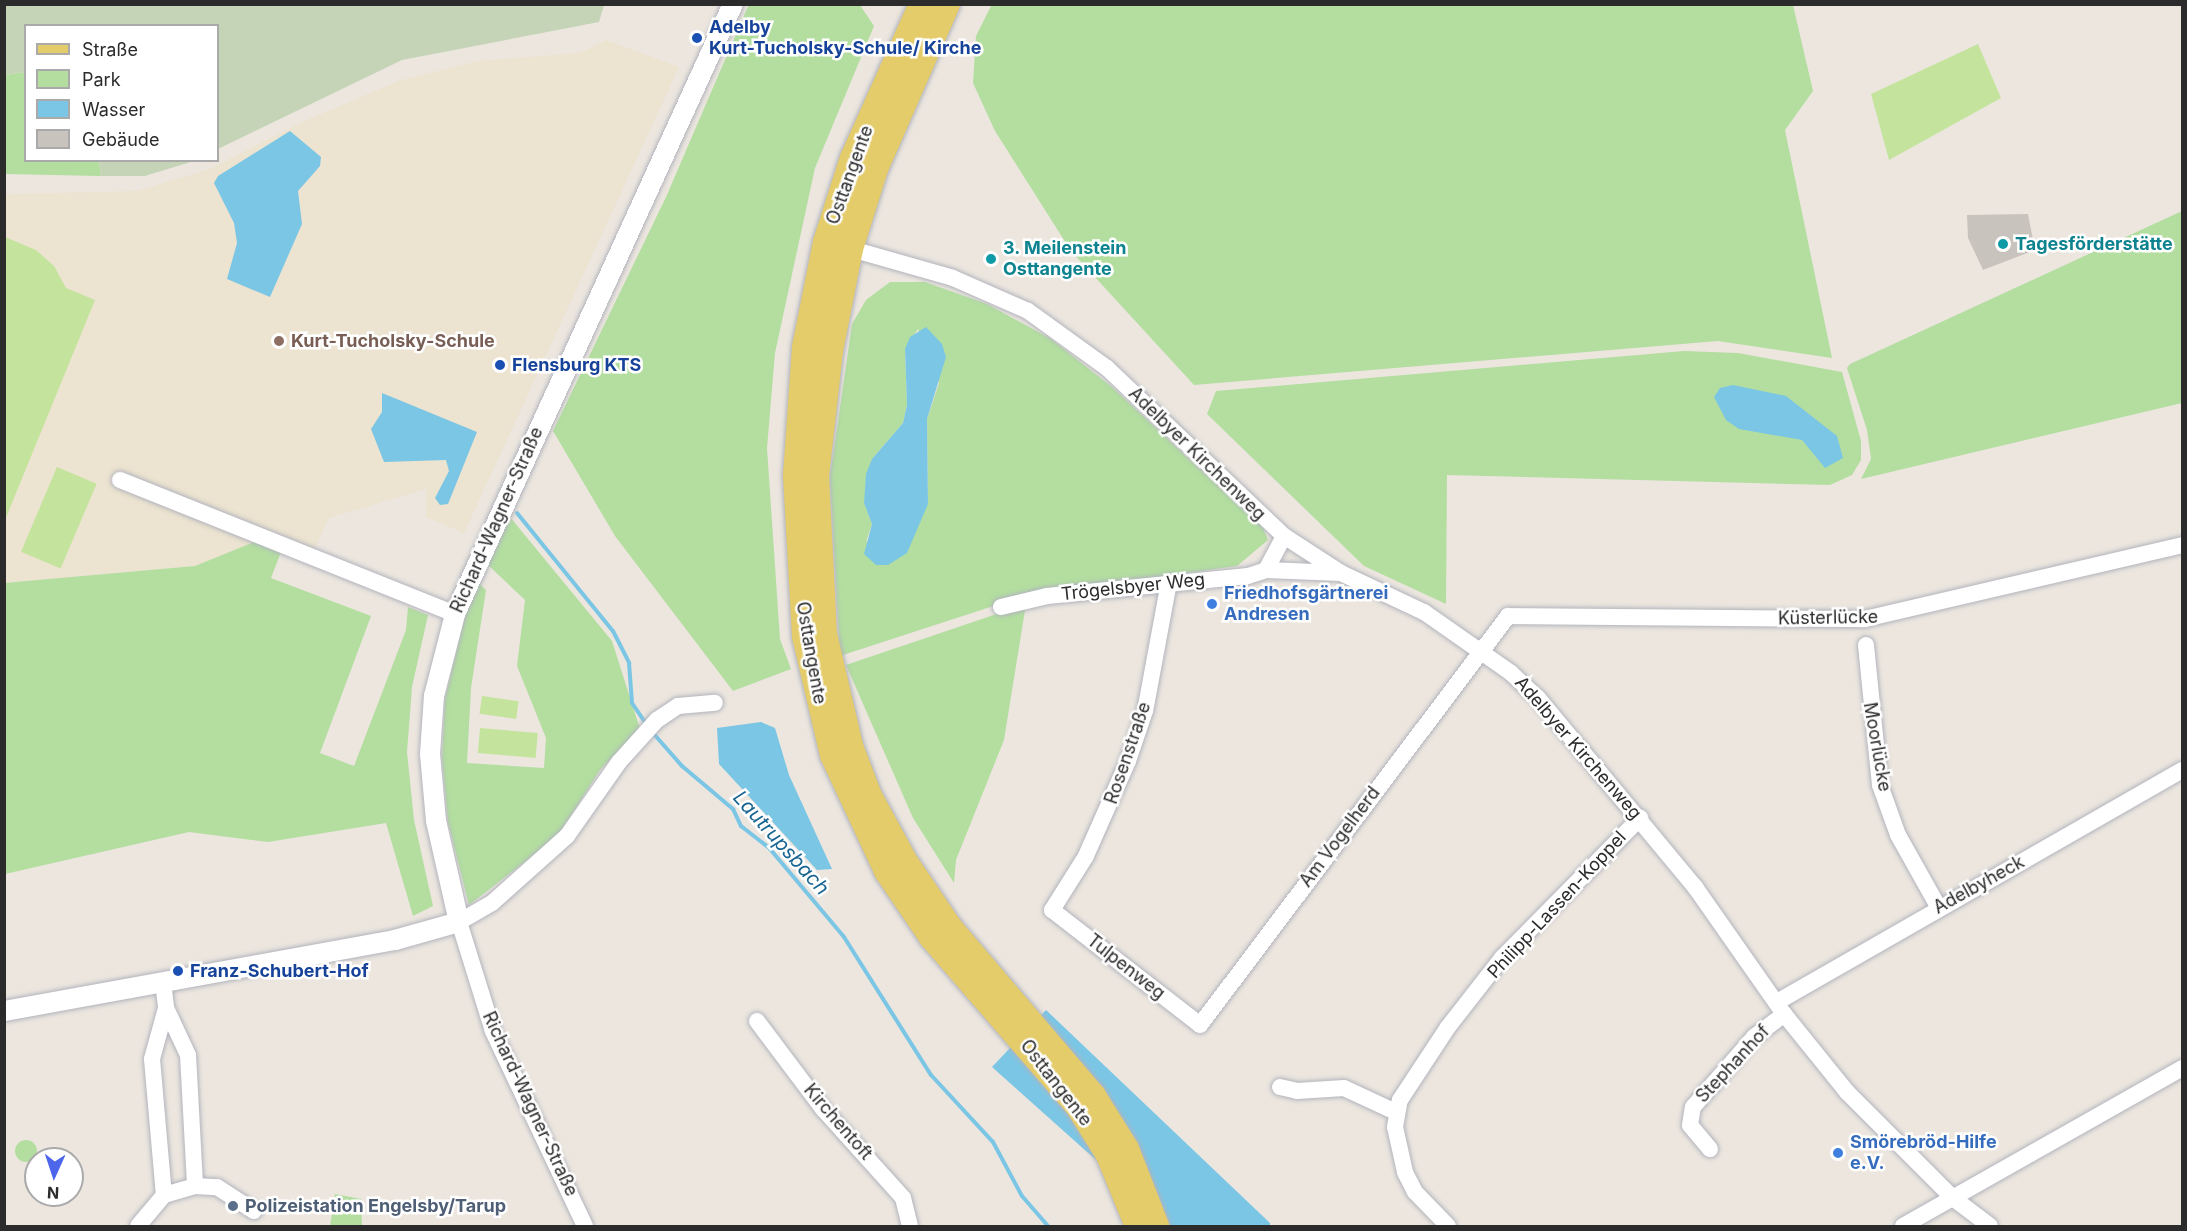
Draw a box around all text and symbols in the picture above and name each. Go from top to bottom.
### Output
place label: Adelby Kurt-Tucholsky-Schule/ Kirche [709,17,981,60]
legend [24,24,219,162]
marker: Adelby Kurt-Tucholsky-Schule/ Kirche [690,31,704,45]
text: Straße [82,39,138,60]
text: Park [82,69,121,90]
text: Wasser [82,99,145,120]
street label: Osttangente [822,123,878,227]
text: Gebäude [82,129,159,150]
place label: Tagesförderstätte [2015,233,2173,255]
marker: Tagesförderstätte [1996,237,2010,251]
place label: 3. Meilenstein Osttangente [1003,238,1127,280]
marker: 3. Meilenstein Osttangente [984,252,998,266]
place label: Kurt-Tucholsky-Schule [291,330,495,352]
marker: Kurt-Tucholsky-Schule [272,334,286,348]
place label: Flensburg KTS [512,354,641,376]
marker: Flensburg KTS [493,358,507,372]
street label: Adelbyer Kirchenweg [1124,383,1270,525]
street label: Richard-Wagner-Straße [446,424,548,616]
street label: Trögelsbyer Weg [1060,569,1206,605]
place label: Friedhofsgärtnerei Andresen [1224,583,1388,626]
marker: Friedhofsgärtnerei Andresen [1205,597,1219,611]
street label: Osttangente [791,600,831,706]
street label: Küsterlücke [1778,606,1878,630]
street label: Adelbyer Kirchenweg [1510,672,1646,824]
street label: Rosenstraße [1100,699,1156,807]
street label: Moorlücke [1859,701,1895,793]
street label: Am Vogelherd [1295,783,1385,891]
water label: Lautrupsbach [728,786,834,900]
street label: Philipp-Lassen-Koppel [1483,827,1631,983]
street label: Adelbyheck [1930,851,2028,919]
street label: Tulpenweg [1083,930,1169,1004]
place label: Franz-Schubert-Hof [190,960,369,982]
marker: Franz-Schubert-Hof [171,964,185,978]
street label: Richard-Wagner-Straße [478,1008,582,1200]
street label: Stephanhof [1692,1021,1774,1107]
street label: Osttangente [1016,1035,1096,1131]
street label: Kirchentoft [799,1080,877,1164]
place label: Smörebröd-Hilfe e.V. [1850,1132,1997,1174]
marker: Smörebröd-Hilfe e.V. [1831,1146,1845,1160]
north arrow [24,1147,84,1207]
text: N [47,1183,60,1203]
place label: Polizeistation Engelsby/Tarup [245,1195,506,1217]
marker: Polizeistation Engelsby/Tarup [226,1199,240,1213]

